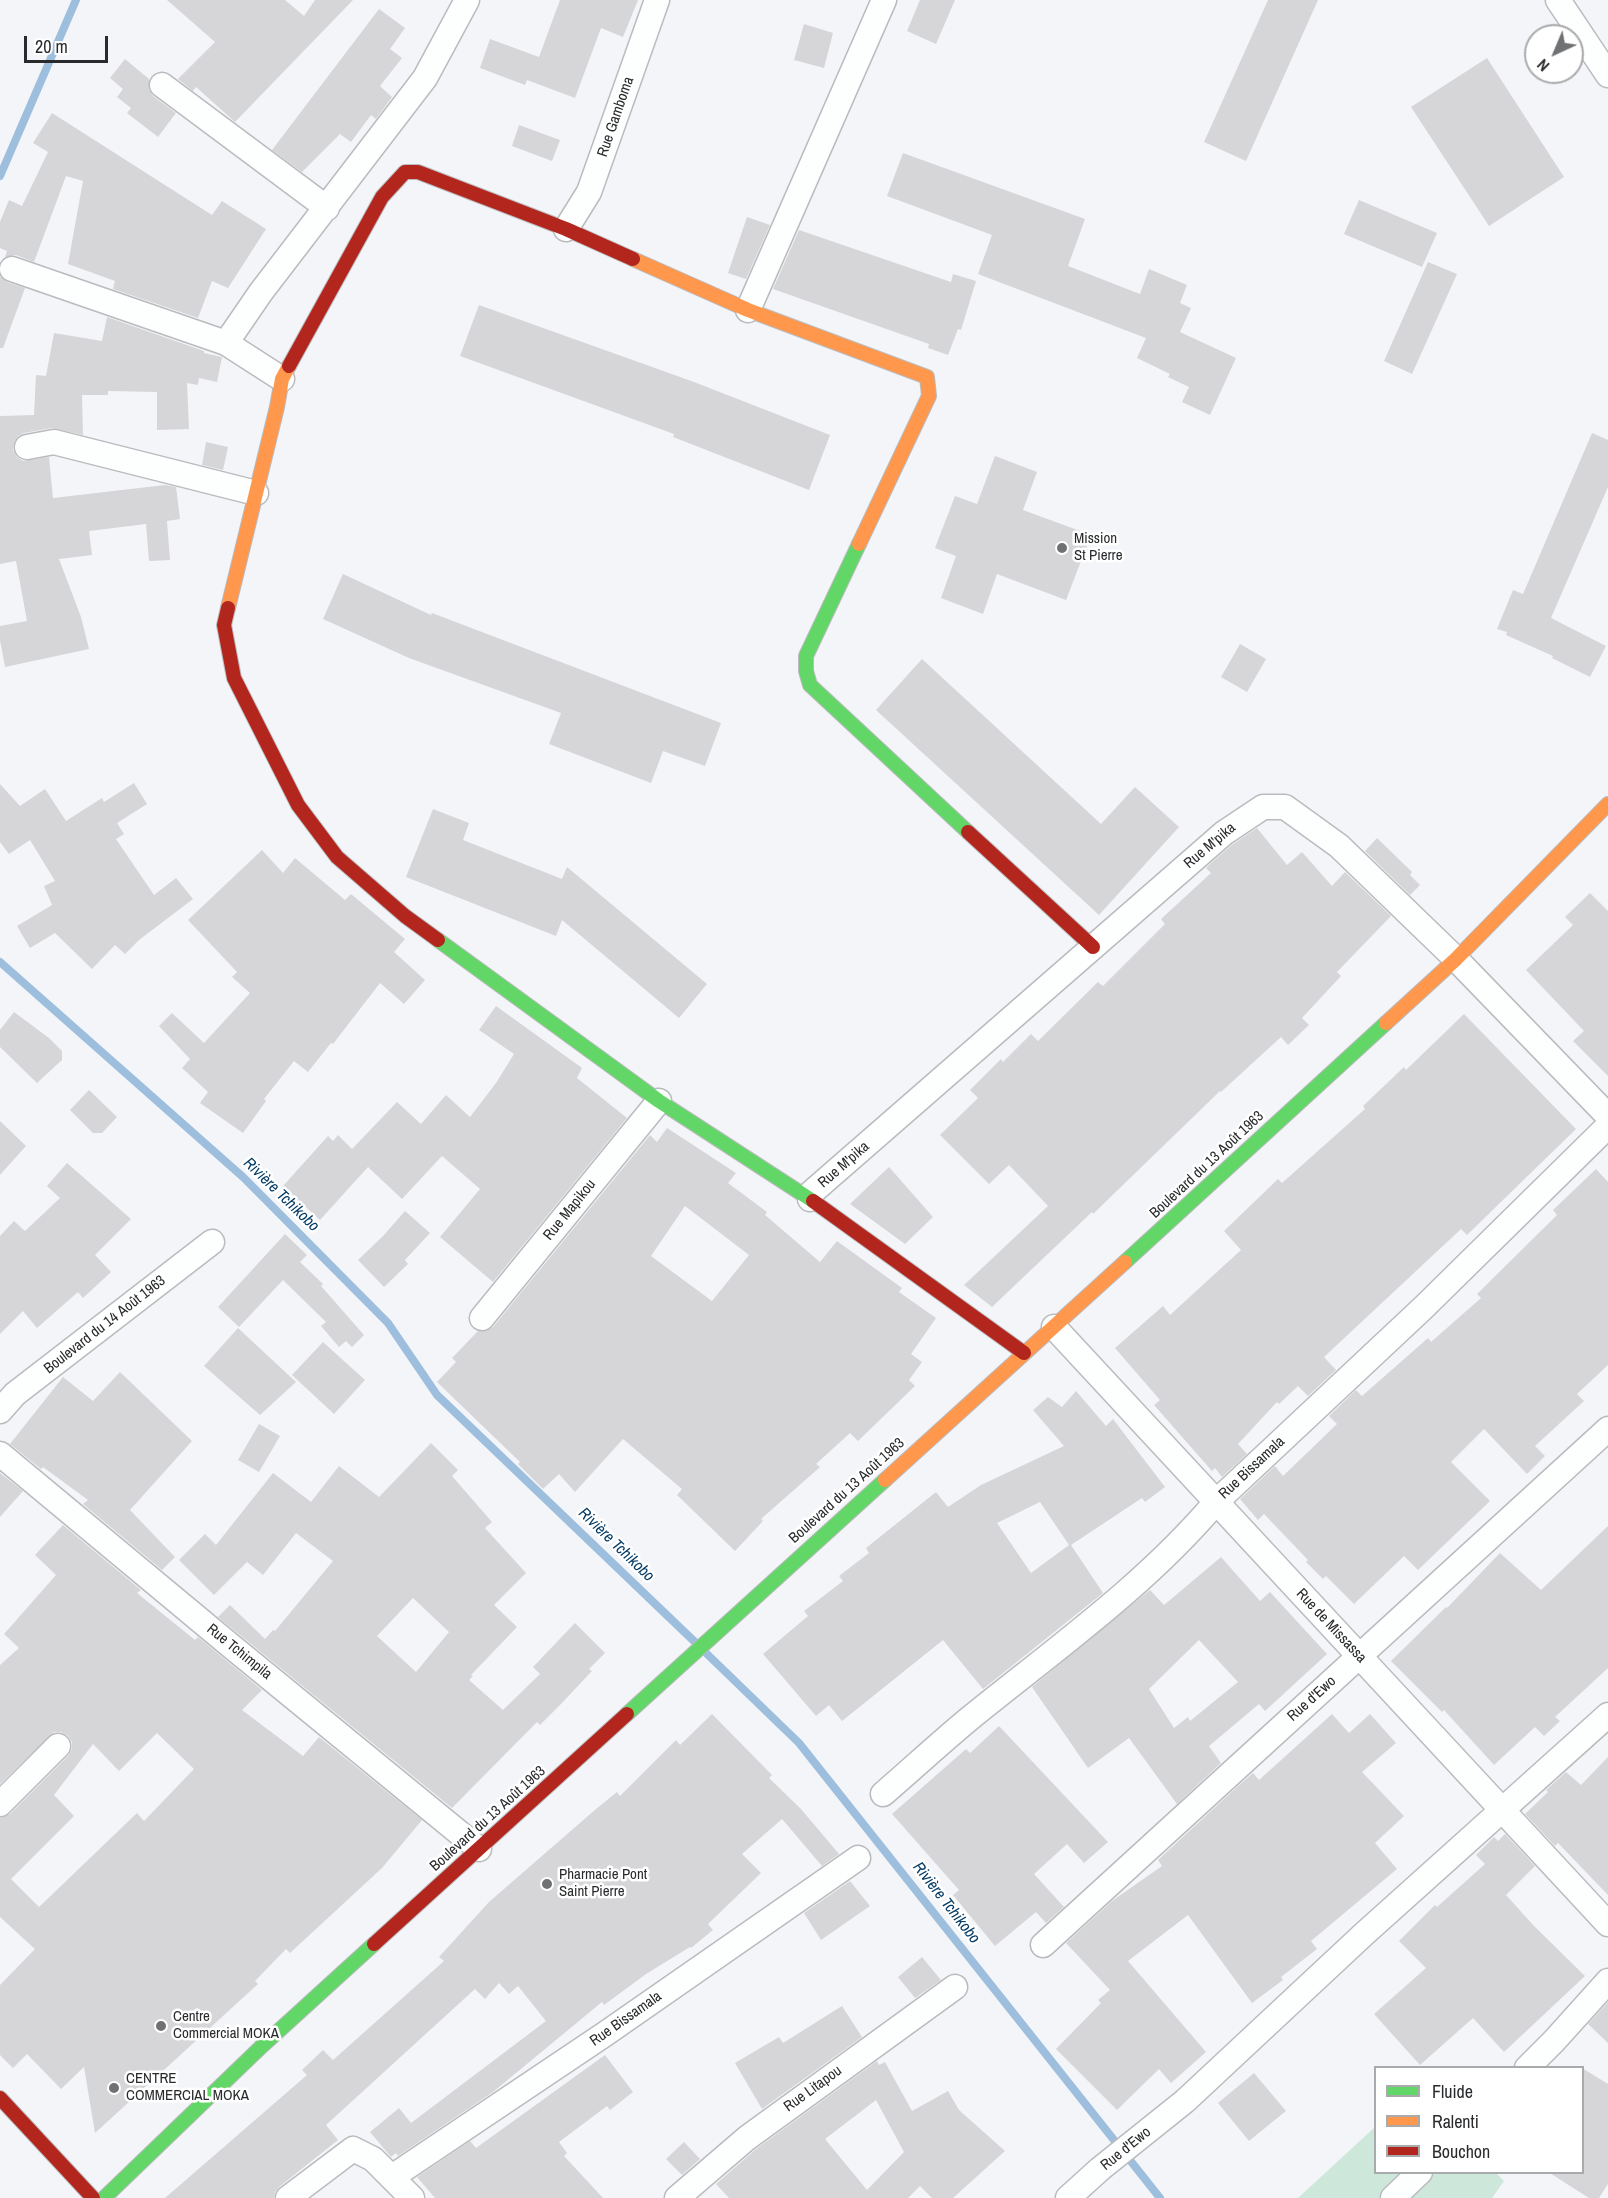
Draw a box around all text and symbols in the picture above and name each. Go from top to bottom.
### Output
scale bar [27,24,111,62]
north arrow [1524,24,1584,84]
text: 20 m [35,34,68,59]
text: N [1532,54,1554,77]
street label: Rue Gamboma [594,75,638,159]
place label: Mission St Pierre [1074,530,1123,565]
marker: Mission St Pierre [1055,541,1069,555]
street label: Rue M'pika [1181,819,1239,873]
street label: Boulevard du 13 Août 1963 [1146,1108,1268,1222]
street label: Rue M'pika [815,1138,873,1192]
water label: Rivière Tchikobo [239,1154,323,1236]
street label: Rue Mapikou [540,1176,600,1244]
street label: Boulevard du 14 Août 1963 [41,1272,169,1378]
street label: Rue Bissamala [1215,1433,1289,1503]
street label: Boulevard du 13 Août 1963 [786,1434,908,1548]
water label: Rivière Tchikobo [574,1504,658,1586]
street label: Rue de Missassa [1292,1585,1370,1667]
street label: Rue Tchimpila [203,1620,275,1684]
street label: Rue d'Ewo [1284,1673,1340,1725]
street label: Boulevard du 13 Août 1963 [427,1762,549,1876]
water label: Rivière Tchikobo [908,1858,984,1948]
place label: Pharmacie Pont Saint Pierre [559,1866,647,1901]
marker: Pharmacie Pont Saint Pierre [540,1877,554,1891]
street label: Rue Bissamala [587,1988,665,2050]
place label: Centre Commercial MOKA [173,2008,279,2043]
marker: Centre Commercial MOKA [154,2019,168,2033]
street label: Rue Litapou [781,2062,845,2116]
legend [1374,2066,1584,2174]
place label: CENTRE COMMERCIAL MOKA [126,2070,249,2105]
text: Fluide [1432,2079,1473,2104]
marker: CENTRE COMMERCIAL MOKA [107,2081,121,2095]
text: Ralenti [1432,2109,1479,2134]
street label: Rue d'Ewo [1097,2123,1155,2175]
text: Bouchon [1432,2139,1490,2164]

